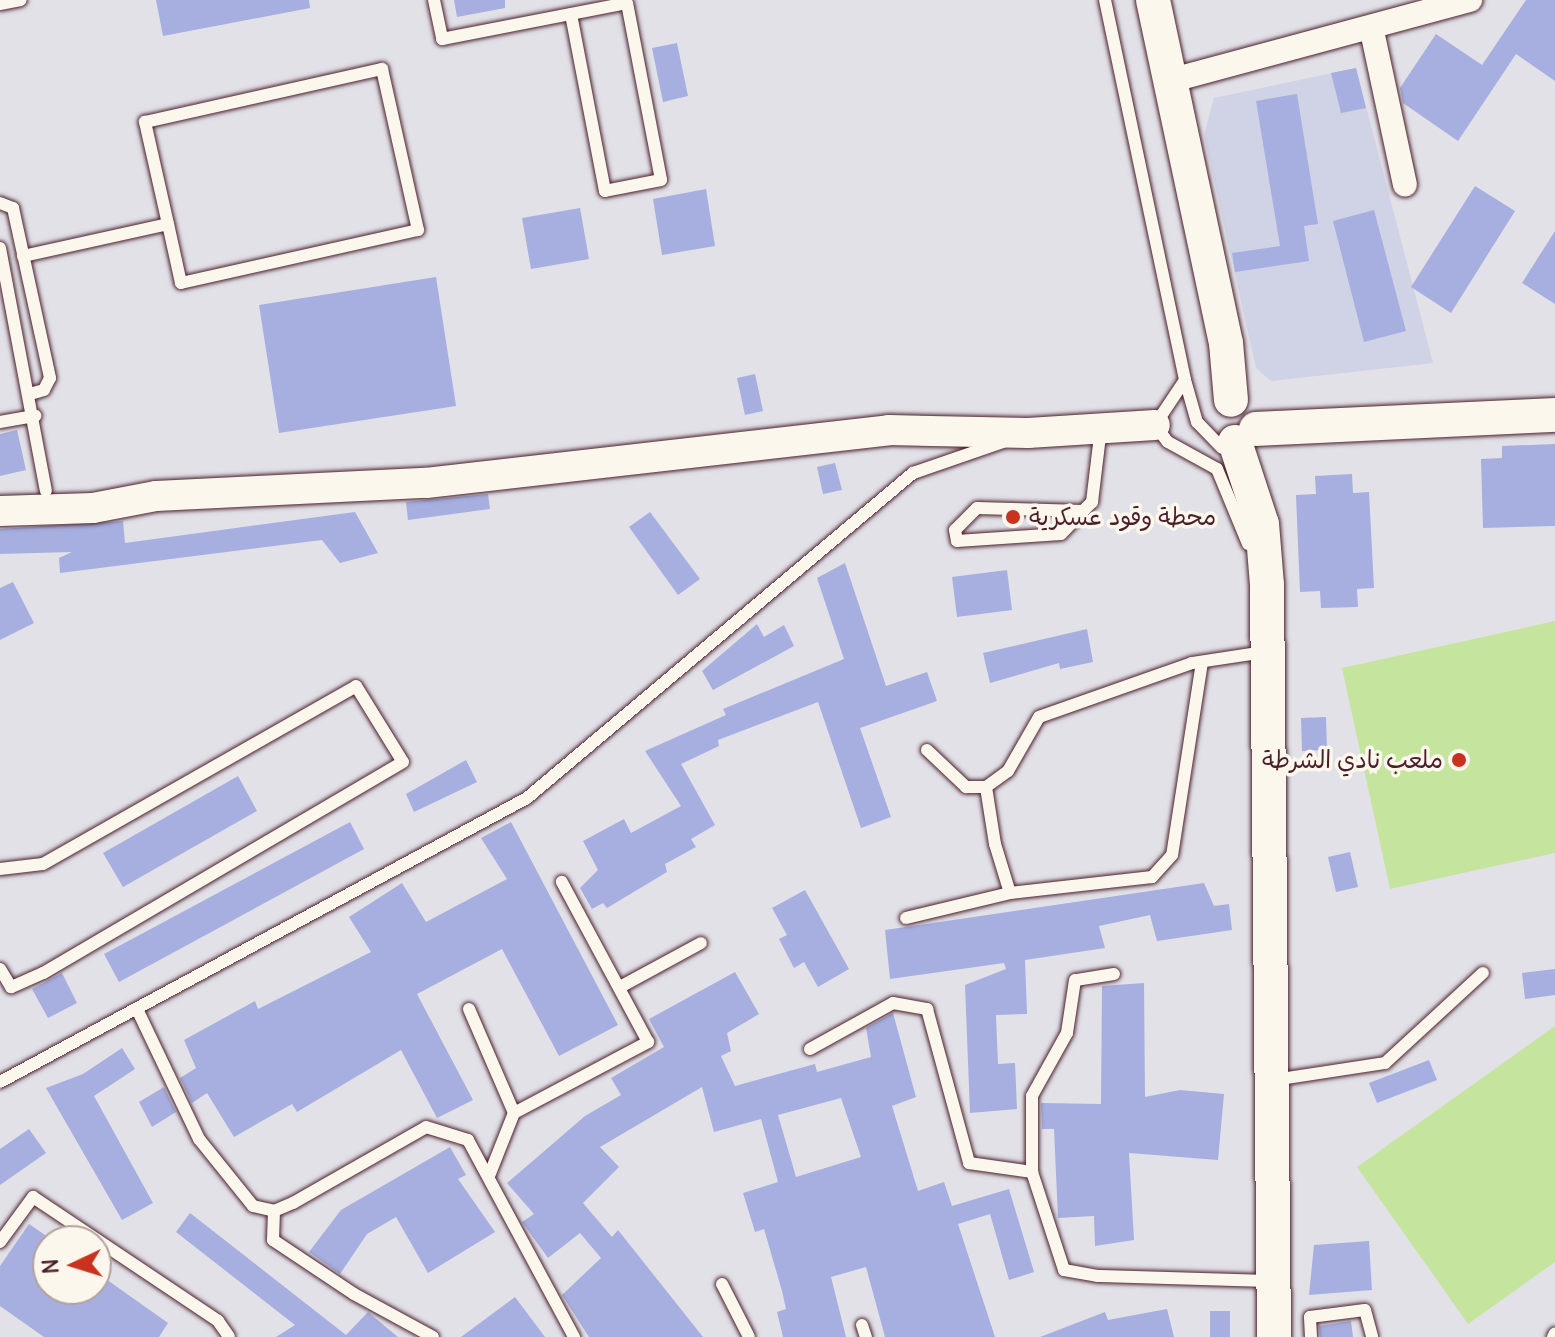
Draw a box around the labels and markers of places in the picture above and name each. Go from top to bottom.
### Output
place label: محطة وقود عسكرية [1029,503,1216,531]
marker: محطة وقود عسكرية [1004,508,1022,526]
place label: ملعب نادي الشرطة [1262,746,1443,774]
marker: ملعب نادي الشرطة [1450,751,1468,769]

